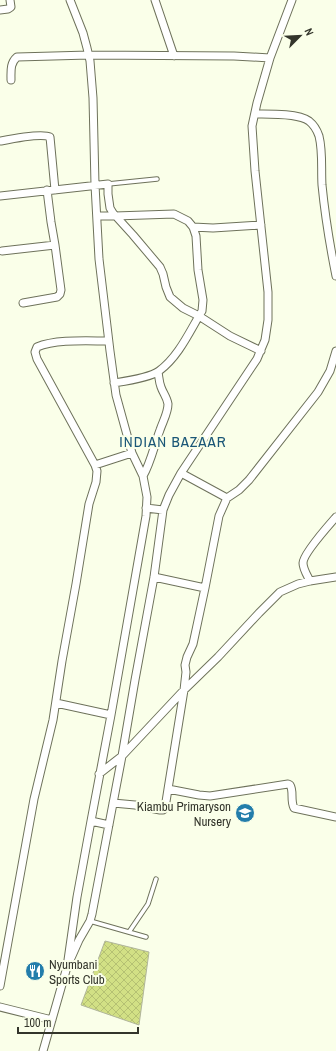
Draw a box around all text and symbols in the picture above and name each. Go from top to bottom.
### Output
north arrow [280,16,320,56]
text: N [301,26,317,38]
district label: INDIAN BAZAAR [119,431,227,452]
place label: Kiambu Primaryson Nursery [137,798,232,830]
school or university icon: Kiambu Primaryson Nursery [234,802,256,824]
place label: Nyumbani Sports Club [49,956,105,988]
restaurant icon: Nyumbani Sports Club [24,960,46,982]
scale bar [18,1009,138,1035]
text: 100 m [24,1015,51,1031]

